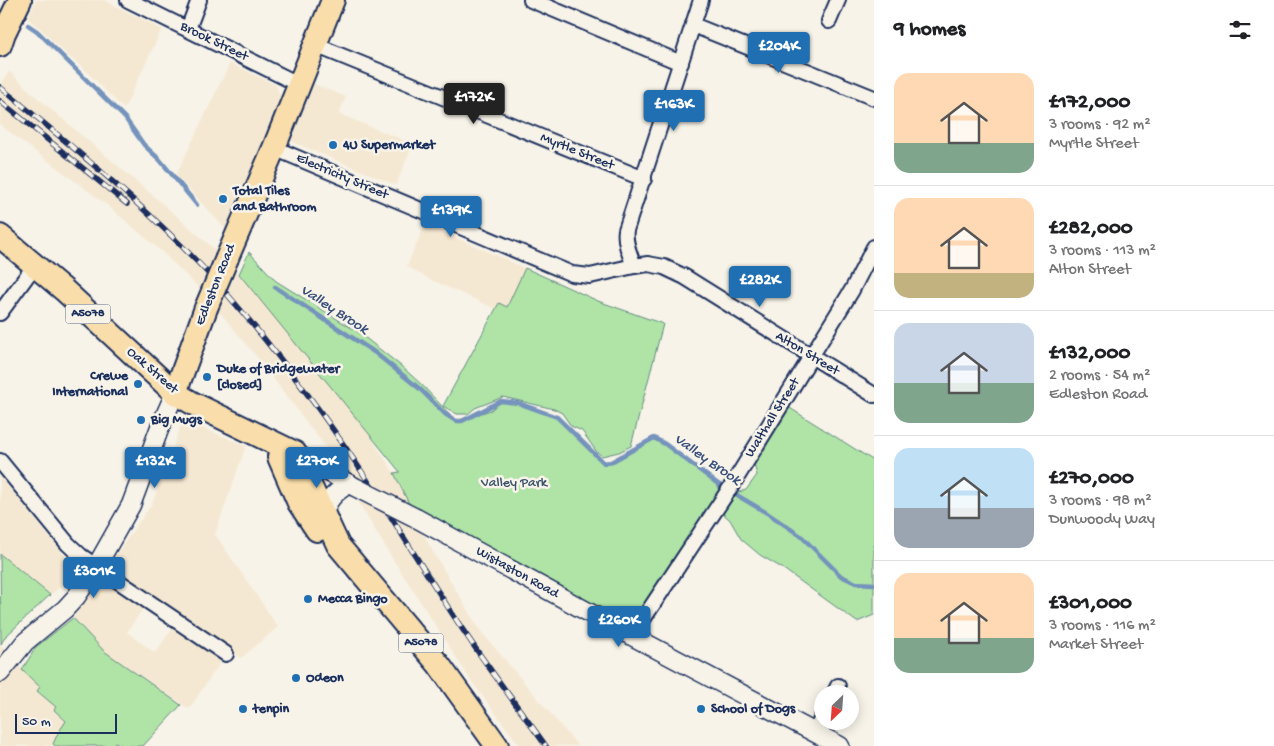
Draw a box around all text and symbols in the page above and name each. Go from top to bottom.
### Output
icon: filters [1226,16,1254,44]
street label: Brook Street [176,18,252,66]
text: 9 homes [894,18,965,43]
pin: £204K [744,32,814,74]
text: £204K [759,38,799,57]
pin: £172K [439,82,509,125]
text: £172K [455,89,493,108]
pin: £163K [639,90,709,132]
text: £172,000 [1049,91,1130,116]
icon: home [934,93,994,153]
text: £163K [655,96,693,115]
text: 3 rooms · 92 m² [1049,116,1151,135]
street label: Myrtle Street [538,129,618,175]
text: Myrtle Street [1049,135,1138,154]
place label: 4U Supermarket [342,137,436,154]
marker: 4U Supermarket [327,139,339,151]
street label: Electricity Street [293,150,392,205]
place label: Total Tiles and Bathroom [232,183,317,216]
marker: Total Tiles and Bathroom [217,193,229,205]
pin: £139K [416,196,486,238]
text: £139K [432,202,470,221]
text: £282,000 [1049,217,1133,242]
icon: home [934,218,994,278]
street label: Edleston Road [192,240,241,328]
text: 3 rooms · 113 m² [1049,242,1156,261]
text: Alton Street [1049,261,1131,280]
pin: £282K [725,266,795,308]
text: £282K [740,272,780,291]
water label: Valley Brook [297,281,372,339]
road number: A5078 [66,304,110,324]
street label: Alton Street [772,328,843,380]
text: £132,000 [1049,342,1130,367]
icon: home [934,343,994,403]
street label: Oak Street [123,344,182,399]
place label: Duke of Bridgewater [closed] [215,361,341,394]
text: 2 rooms · 54 m² [1049,367,1150,386]
place label: Crewe International [52,368,129,401]
marker: Duke of Bridgewater [closed] [201,371,213,383]
street label: Walthall Street [742,374,805,461]
marker: Crewe International [132,378,144,390]
text: Edleston Road [1049,386,1147,405]
place label: Big Mugs [150,412,203,429]
marker: Big Mugs [135,414,147,426]
water label: Valley Brook [670,430,745,490]
pin: £132K [120,446,190,489]
pin: £270K [282,446,352,489]
text: £132K [136,453,174,472]
text: £270K [296,453,338,472]
text: £270,000 [1049,467,1134,492]
icon: home [934,468,994,528]
park label: Valley Park [480,475,549,492]
text: 3 rooms · 98 m² [1049,492,1151,511]
text: Dunwoody Way [1049,511,1155,530]
street label: Wistaston Road [473,543,563,604]
pin: £301K [59,556,129,599]
text: £301K [74,563,114,582]
place label: Mecca Bingo [318,591,388,608]
text: £301,000 [1049,592,1132,617]
marker: Mecca Bingo [302,593,314,605]
icon: home [934,593,994,653]
pin: £260K [584,606,654,648]
text: £260K [599,612,639,631]
text: 3 rooms · 116 m² [1049,617,1156,636]
road number: A5078 [398,634,444,652]
text: Market Street [1049,636,1143,655]
place label: Odeon [306,670,344,687]
marker: Odeon [290,672,302,684]
north arrow [814,685,859,730]
map controls [814,685,859,730]
place label: tenpin [251,701,290,718]
place label: School of Dogs [711,701,796,718]
marker: tenpin [237,703,249,715]
marker: School of Dogs [695,703,707,715]
scale bar [15,711,118,734]
text: 50 m [22,714,51,731]

